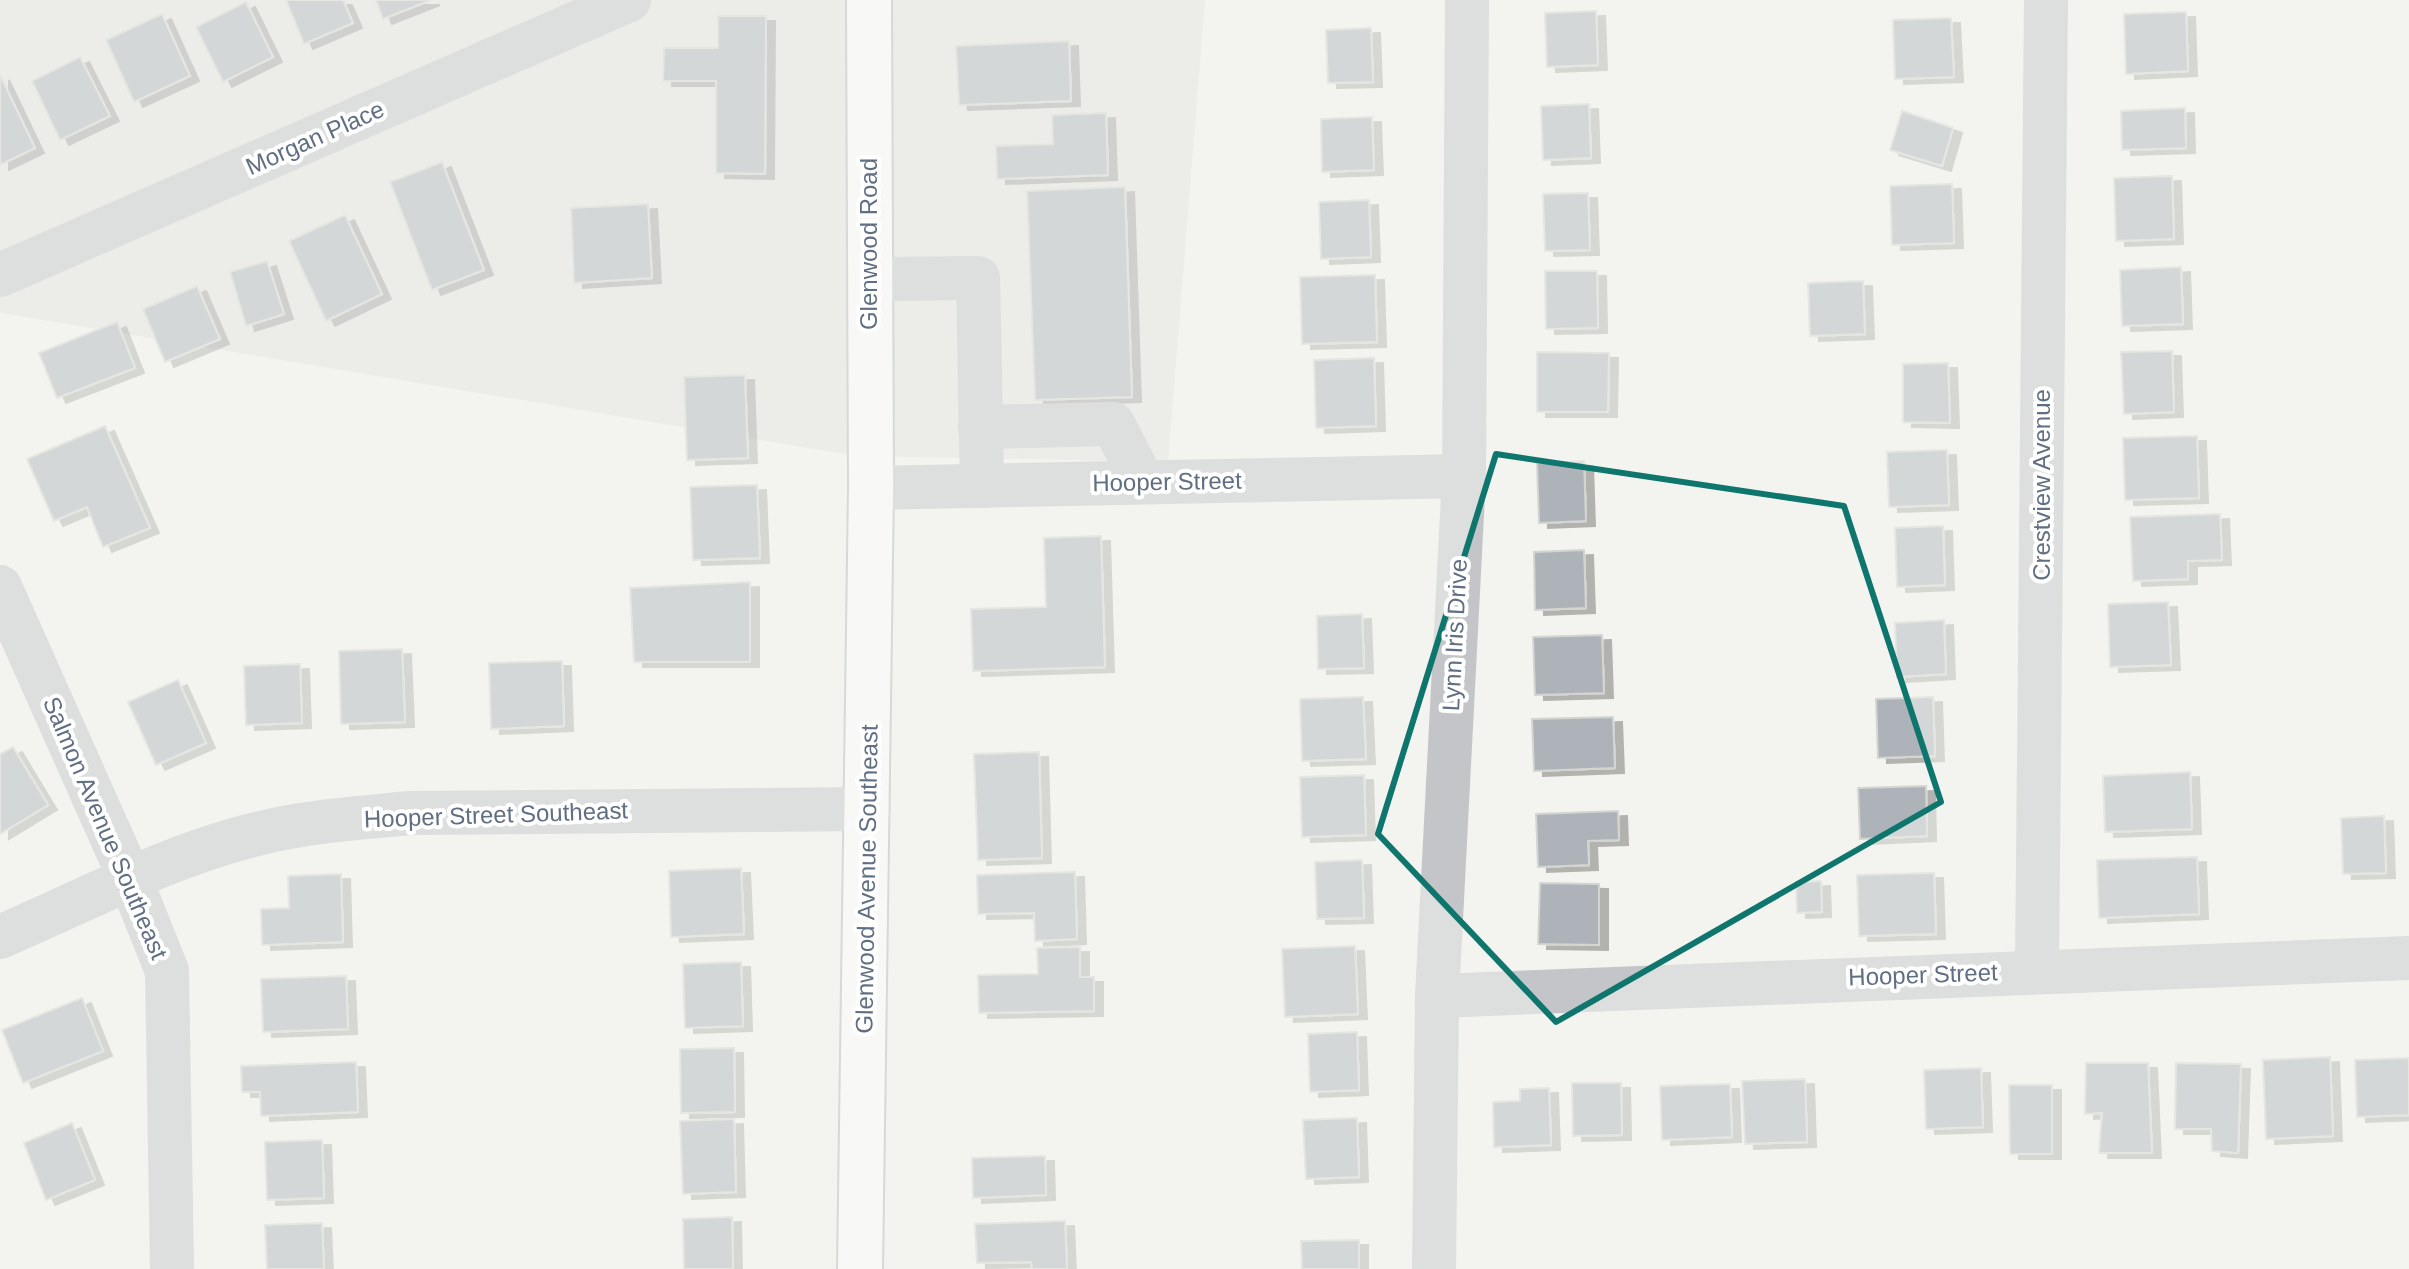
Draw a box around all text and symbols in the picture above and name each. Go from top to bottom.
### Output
street label: Morgan Place [242,95,388,180]
street label: Glenwood Road [855,158,882,330]
street label: Crestview Avenue [2028,389,2055,581]
street label: Hooper Street [1092,467,1242,496]
street label: Lynn Iris Drive [1437,558,1472,712]
street label: Salmon Avenue Southeast [38,693,173,963]
street label: Glenwood Avenue Southeast [850,724,883,1034]
street label: Hooper Street Southeast [364,796,629,833]
street label: Hooper Street [1848,958,1998,991]

